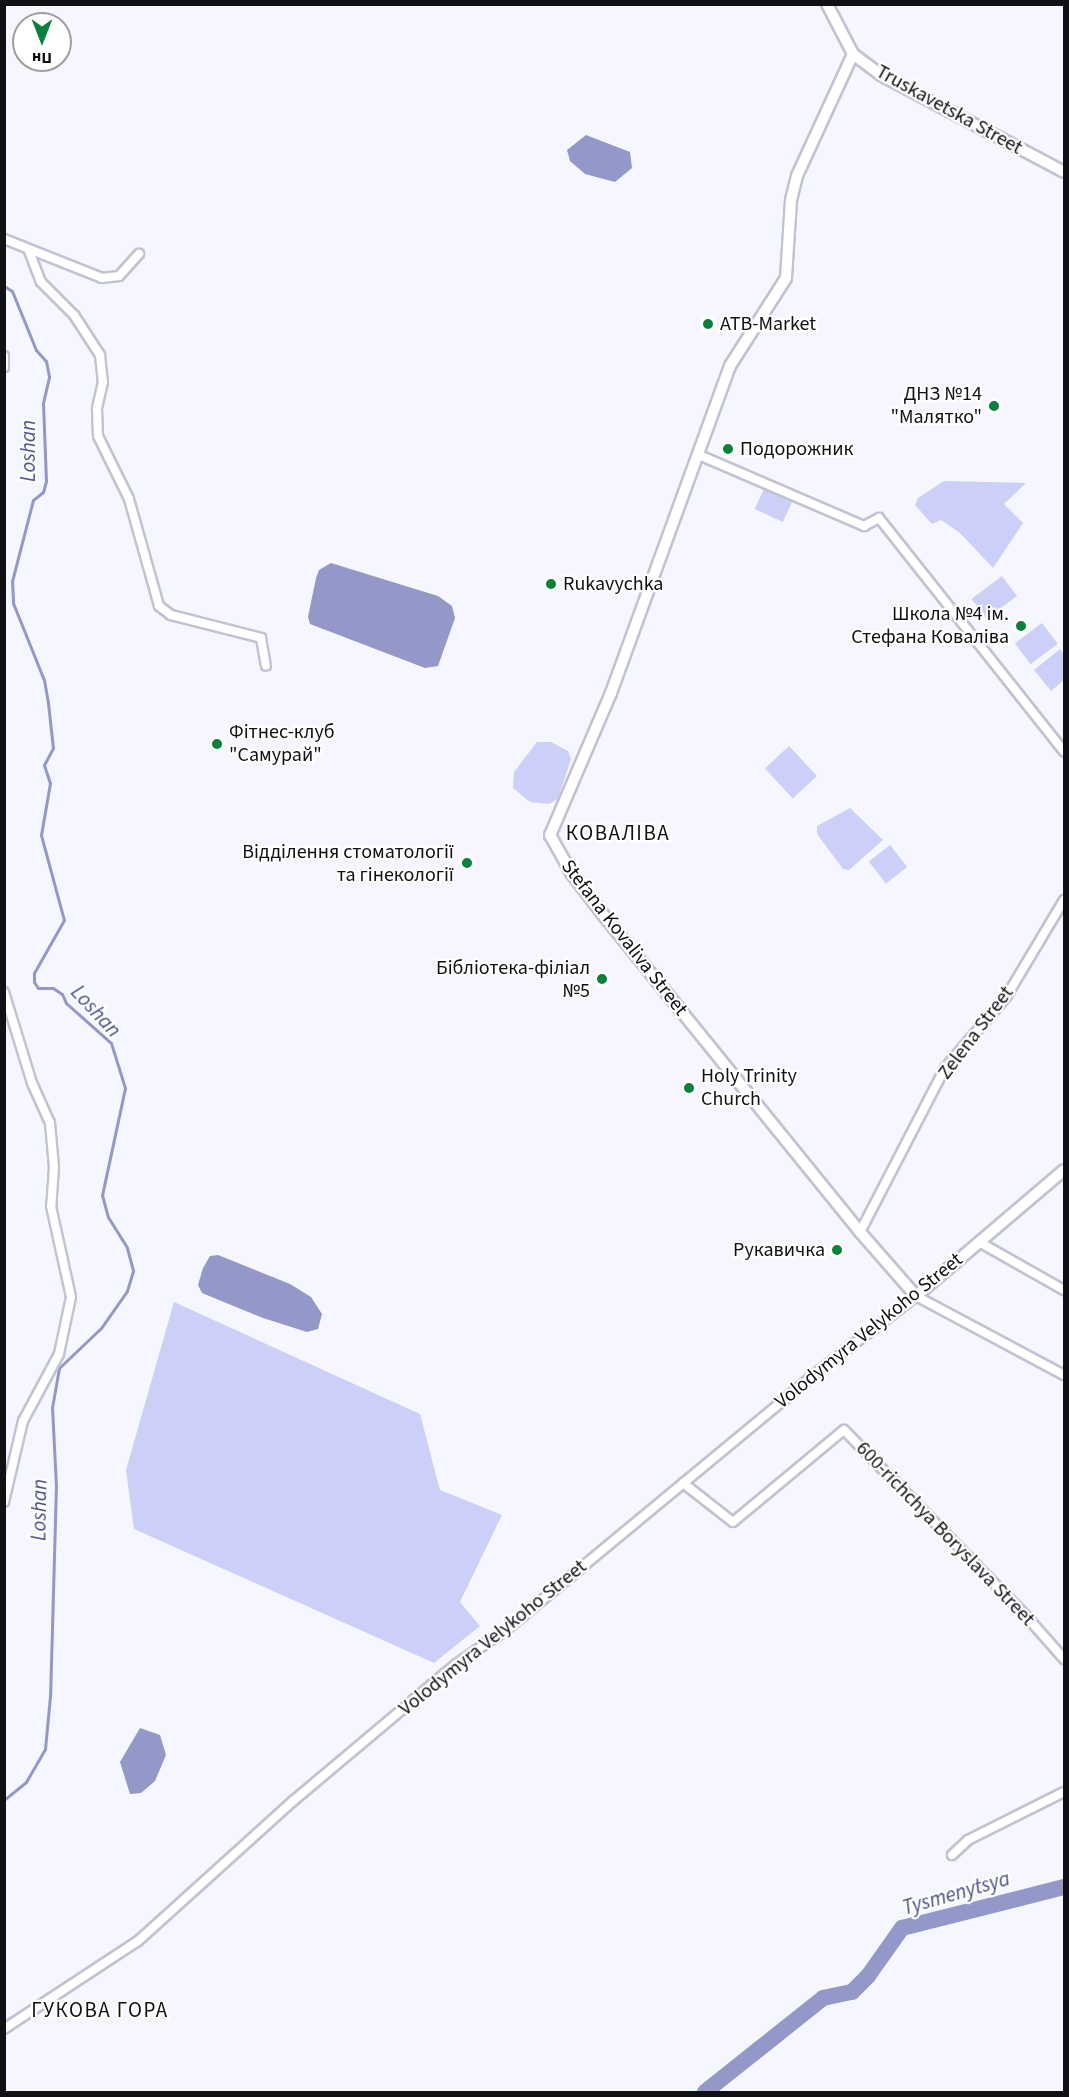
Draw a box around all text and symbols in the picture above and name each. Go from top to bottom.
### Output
north arrow [12,12,72,72]
text: Пн [32,47,52,69]
street label: Truskavetska Street [872,60,1026,160]
place label: ATB-Market [720,312,816,336]
marker: ATB-Market [701,317,715,331]
place label: ДНЗ №14 "Малятко" [890,382,982,429]
marker: ДНЗ №14 "Малятко" [987,399,1001,413]
water label: Loshan [15,420,41,482]
place label: Подорожник [740,437,853,461]
marker: Подорожник [721,442,735,456]
place label: Rukavychka [563,572,663,596]
marker: Rukavychka [544,577,558,591]
place label: Школа №4 ім. Стефана Коваліва [851,602,1009,649]
marker: Школа №4 ім. Стефана Коваліва [1014,619,1028,633]
place label: Фітнес-клуб "Самурай" [229,720,335,767]
marker: Фітнес-клуб "Самурай" [210,737,224,751]
district label: КОВАЛІВА [566,820,670,846]
place label: Відділення стоматології та гінекології [242,840,454,887]
marker: Відділення стоматології та гінекології [458,854,476,872]
street label: Stefana Kovaliva Street [556,855,692,1021]
place label: Бібліотека-філіал №5 [436,956,590,1003]
marker: Бібліотека-філіал №5 [595,972,609,986]
water label: Loshan [66,980,126,1042]
street label: Zelena Street [933,982,1019,1084]
place label: Holy Trinity Church [701,1064,797,1111]
marker: Holy Trinity Church [682,1081,696,1095]
place label: Рукавичка [733,1238,825,1262]
marker: Рукавичка [830,1243,844,1257]
street label: Volodymyra Velykoho Street [770,1248,968,1414]
street label: 600-richchya Boryslava Street [851,1437,1039,1631]
water label: Loshan [26,1479,52,1541]
street label: Volodymyra Velykoho Street [394,1555,592,1721]
water label: Tysmenytsya [899,1866,1013,1920]
district label: ГУКОВА ГОРА [31,1997,169,2023]

